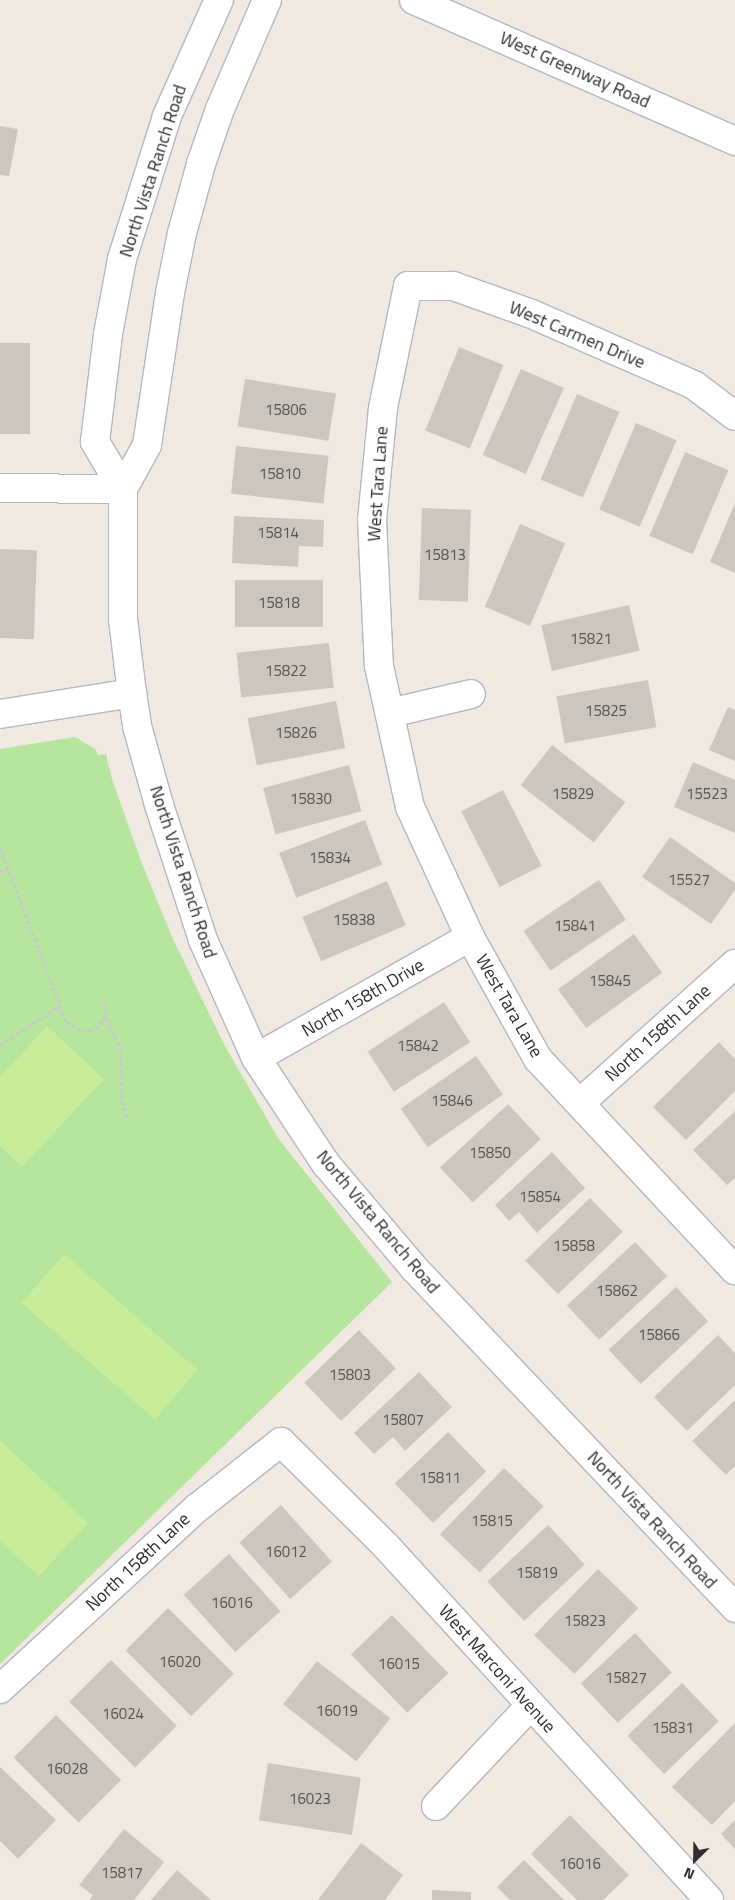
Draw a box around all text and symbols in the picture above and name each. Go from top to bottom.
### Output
street label: West Greenway Road [496,27,654,113]
street label: North Vista Ranch Road [115,82,191,260]
street label: West Carmen Drive [506,297,648,373]
house number: 15806 [265,401,307,419]
street label: West Tara Lane [363,425,393,543]
house number: 15810 [259,465,301,483]
house number: 15814 [257,524,299,542]
house number: 15813 [424,546,466,564]
house number: 15818 [258,594,300,612]
house number: 15821 [570,630,612,648]
house number: 15822 [265,662,307,680]
house number: 15825 [585,702,627,720]
house number: 15826 [275,724,317,742]
street label: North Vista Ranch Road [145,783,221,961]
house number: 15829 [552,785,594,803]
house number: 15523 [686,785,728,803]
house number: 15830 [290,790,332,808]
house number: 15834 [309,849,351,867]
house number: 15527 [668,871,710,889]
house number: 15838 [333,911,375,929]
house number: 15841 [554,917,596,935]
street label: West Tara Lane [471,950,547,1062]
street label: North 158th Drive [298,954,428,1042]
house number: 15845 [589,972,631,990]
street label: North 158th Lane [601,980,715,1086]
house number: 15842 [397,1037,439,1055]
house number: 15846 [431,1092,473,1110]
house number: 15850 [469,1144,511,1162]
street label: North Vista Ranch Road [312,1146,444,1298]
house number: 15854 [519,1188,561,1206]
house number: 15858 [553,1237,595,1255]
house number: 15862 [596,1282,638,1300]
house number: 15866 [638,1326,680,1344]
house number: 15803 [329,1366,371,1384]
house number: 15807 [382,1411,424,1429]
street label: North Vista Ranch Road [583,1447,721,1593]
house number: 15811 [419,1469,461,1487]
street label: North 158th Lane [82,1508,194,1616]
house number: 15815 [471,1512,513,1530]
house number: 16012 [265,1543,307,1561]
house number: 15819 [516,1564,558,1582]
house number: 16016 [211,1594,253,1612]
street label: West Marconi Avenue [434,1601,560,1737]
house number: 15823 [564,1612,606,1630]
house number: 16020 [159,1653,201,1671]
house number: 16015 [378,1655,420,1673]
house number: 15827 [605,1669,647,1687]
house number: 16019 [316,1702,358,1720]
house number: 16024 [102,1705,144,1723]
house number: 15831 [652,1719,694,1737]
house number: 16028 [46,1760,88,1778]
house number: 16023 [289,1790,331,1808]
north arrow [670,1835,720,1885]
house number: 16016 [559,1855,601,1873]
text: N [680,1863,698,1886]
house number: 15817 [101,1864,143,1882]

